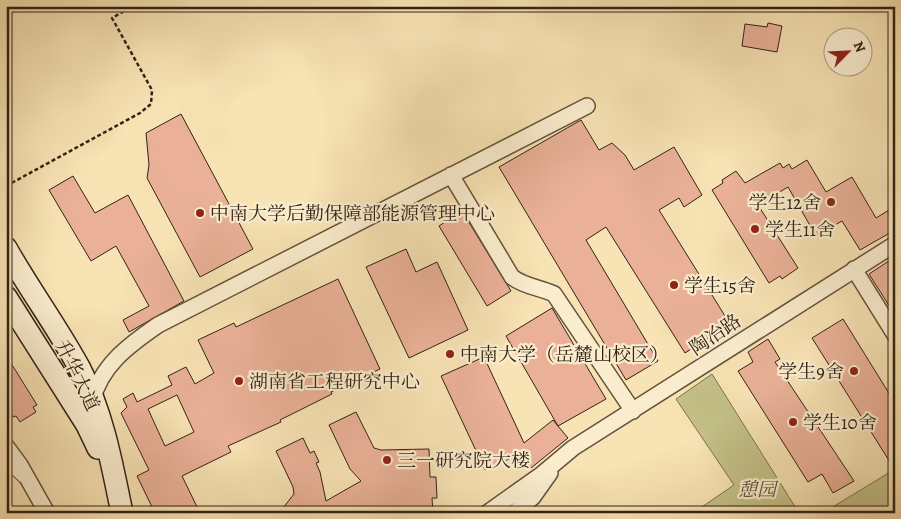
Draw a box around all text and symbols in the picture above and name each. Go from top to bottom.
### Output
north arrow [824,28,874,78]
text: N [849,38,870,55]
place label: 学生12舍 [748,190,821,216]
marker: 学生12舍 [825,196,837,208]
place label: 中南大学后勤保障部能源管理中心 [210,201,495,227]
marker: 中南大学后勤保障部能源管理中心 [194,207,206,219]
place label: 学生11舍 [765,217,835,243]
marker: 学生11舍 [749,223,761,235]
place label: 学生15舍 [684,273,756,299]
marker: 学生15舍 [668,279,680,291]
street label: 陶冶路 [685,308,746,362]
street label: 升华大道 [49,336,105,415]
place label: 中南大学（岳麓山校区） [460,342,669,368]
marker: 中南大学（岳麓山校区） [444,348,456,360]
place label: 学生9舍 [778,359,844,385]
marker: 学生9舍 [848,365,860,377]
place label: 湖南省工程研究中心 [249,369,420,395]
marker: 湖南省工程研究中心 [233,375,245,387]
place label: 学生10舍 [803,410,877,436]
marker: 学生10舍 [787,416,799,428]
place label: 三一研究院大楼 [397,448,530,474]
marker: 三一研究院大楼 [381,454,393,466]
park label: 憩园 [738,477,779,503]

